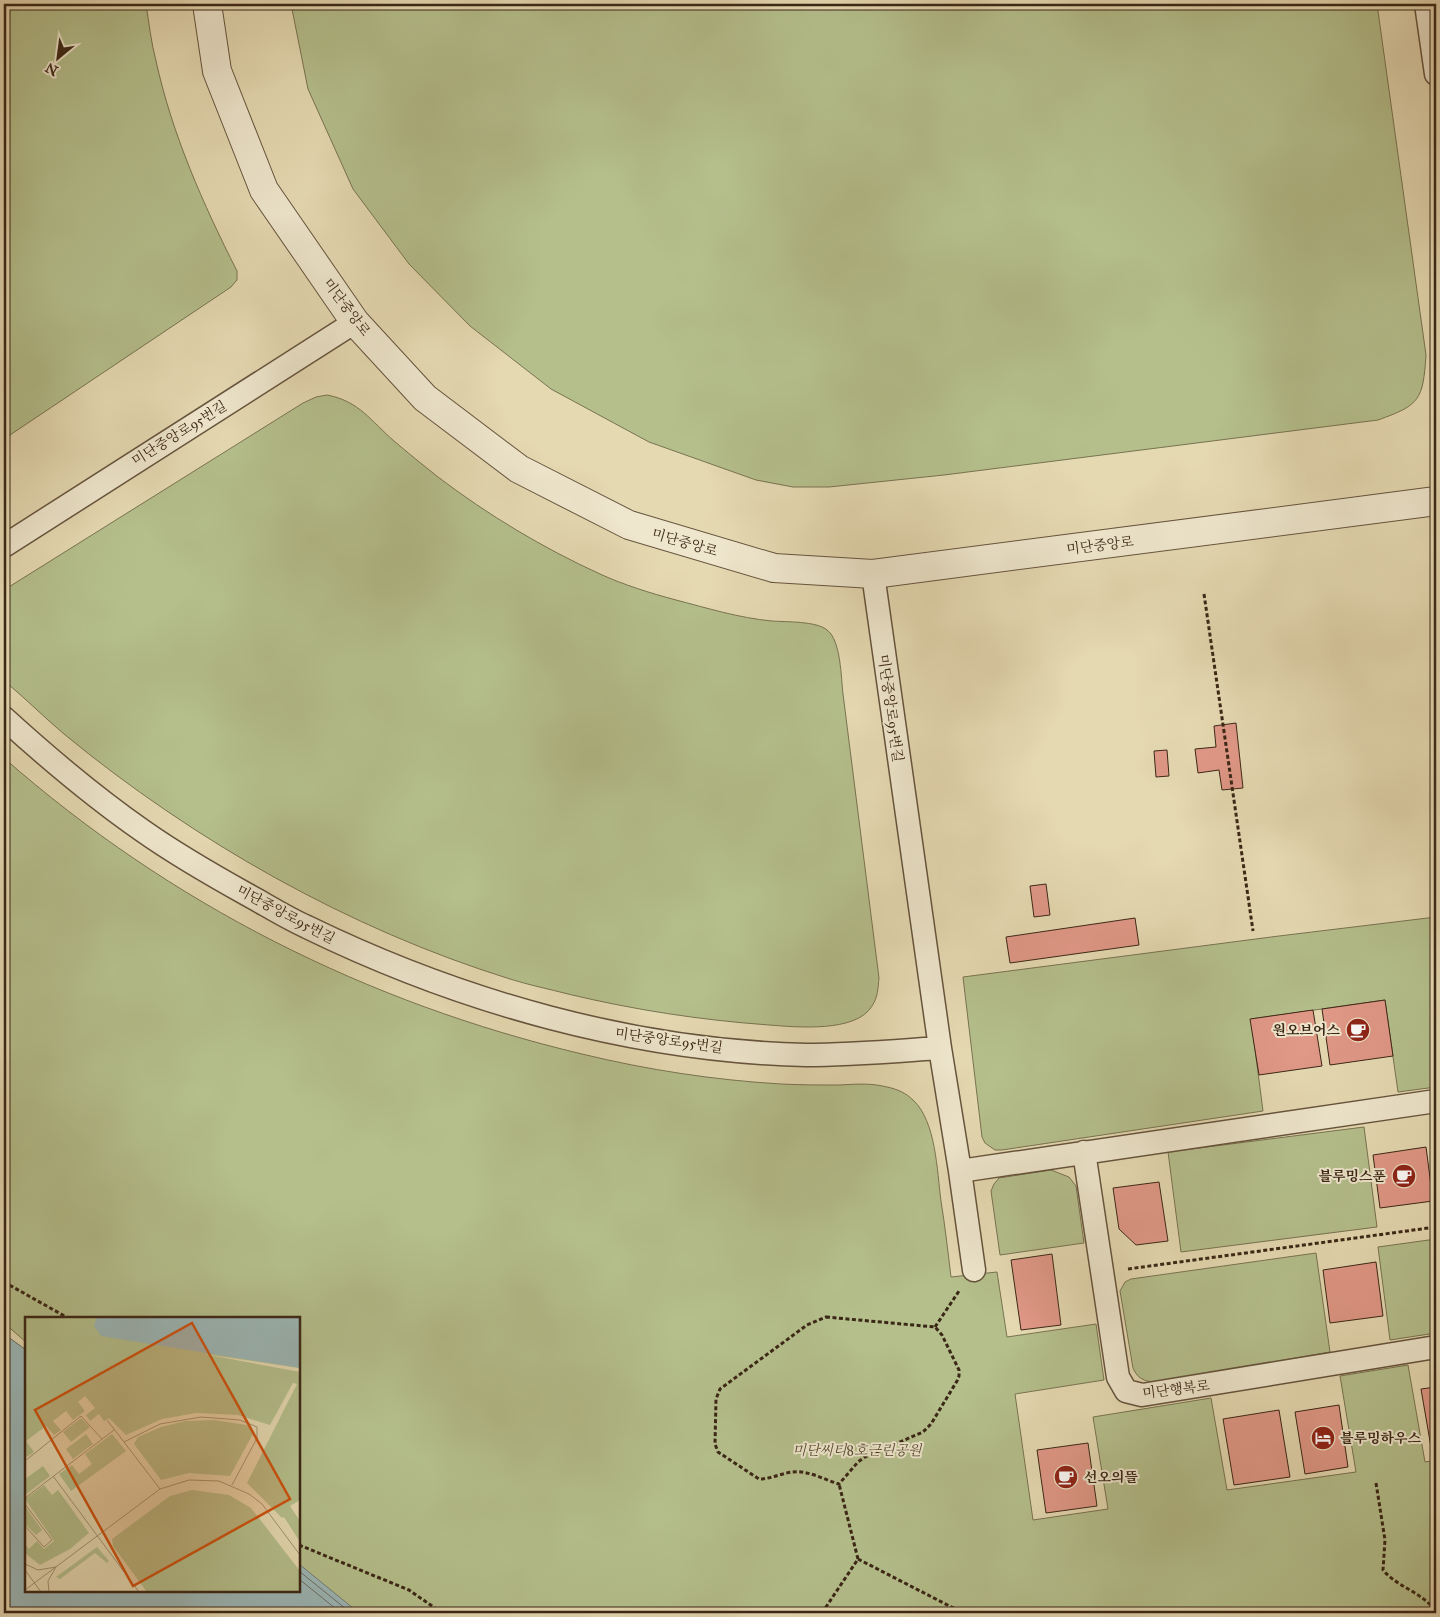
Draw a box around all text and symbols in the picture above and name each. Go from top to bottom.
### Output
north arrow [32,32,82,82]
text: N [43,59,61,79]
street label: 미단중앙로 [319,275,374,340]
street label: 미단중앙로95번길 [129,397,230,469]
street label: 미단중앙로 [650,525,720,560]
street label: 미단중앙로 [1065,533,1135,558]
street label: 미단중앙로95번길 [875,653,906,763]
street label: 미단중앙로95번길 [234,881,338,947]
cafe icon: 원오브어스 [1345,1017,1371,1043]
place label: 원오브어스 [1272,1022,1340,1039]
street label: 미단중앙로95번길 [614,1025,724,1056]
cafe icon: 블루밍스푼 [1391,1163,1417,1189]
place label: 블루밍스푼 [1318,1168,1386,1185]
inset map [25,1317,300,1592]
street label: 미단행복로 [1141,1377,1211,1402]
hotel icon: 블루밍하우스 [1310,1425,1336,1451]
place label: 블루밍하우스 [1340,1430,1422,1447]
park label: 미단씨티8호근린공원 [792,1442,923,1459]
cafe icon: 선오의뜰 [1053,1464,1079,1490]
place label: 선오의뜰 [1084,1469,1139,1486]

